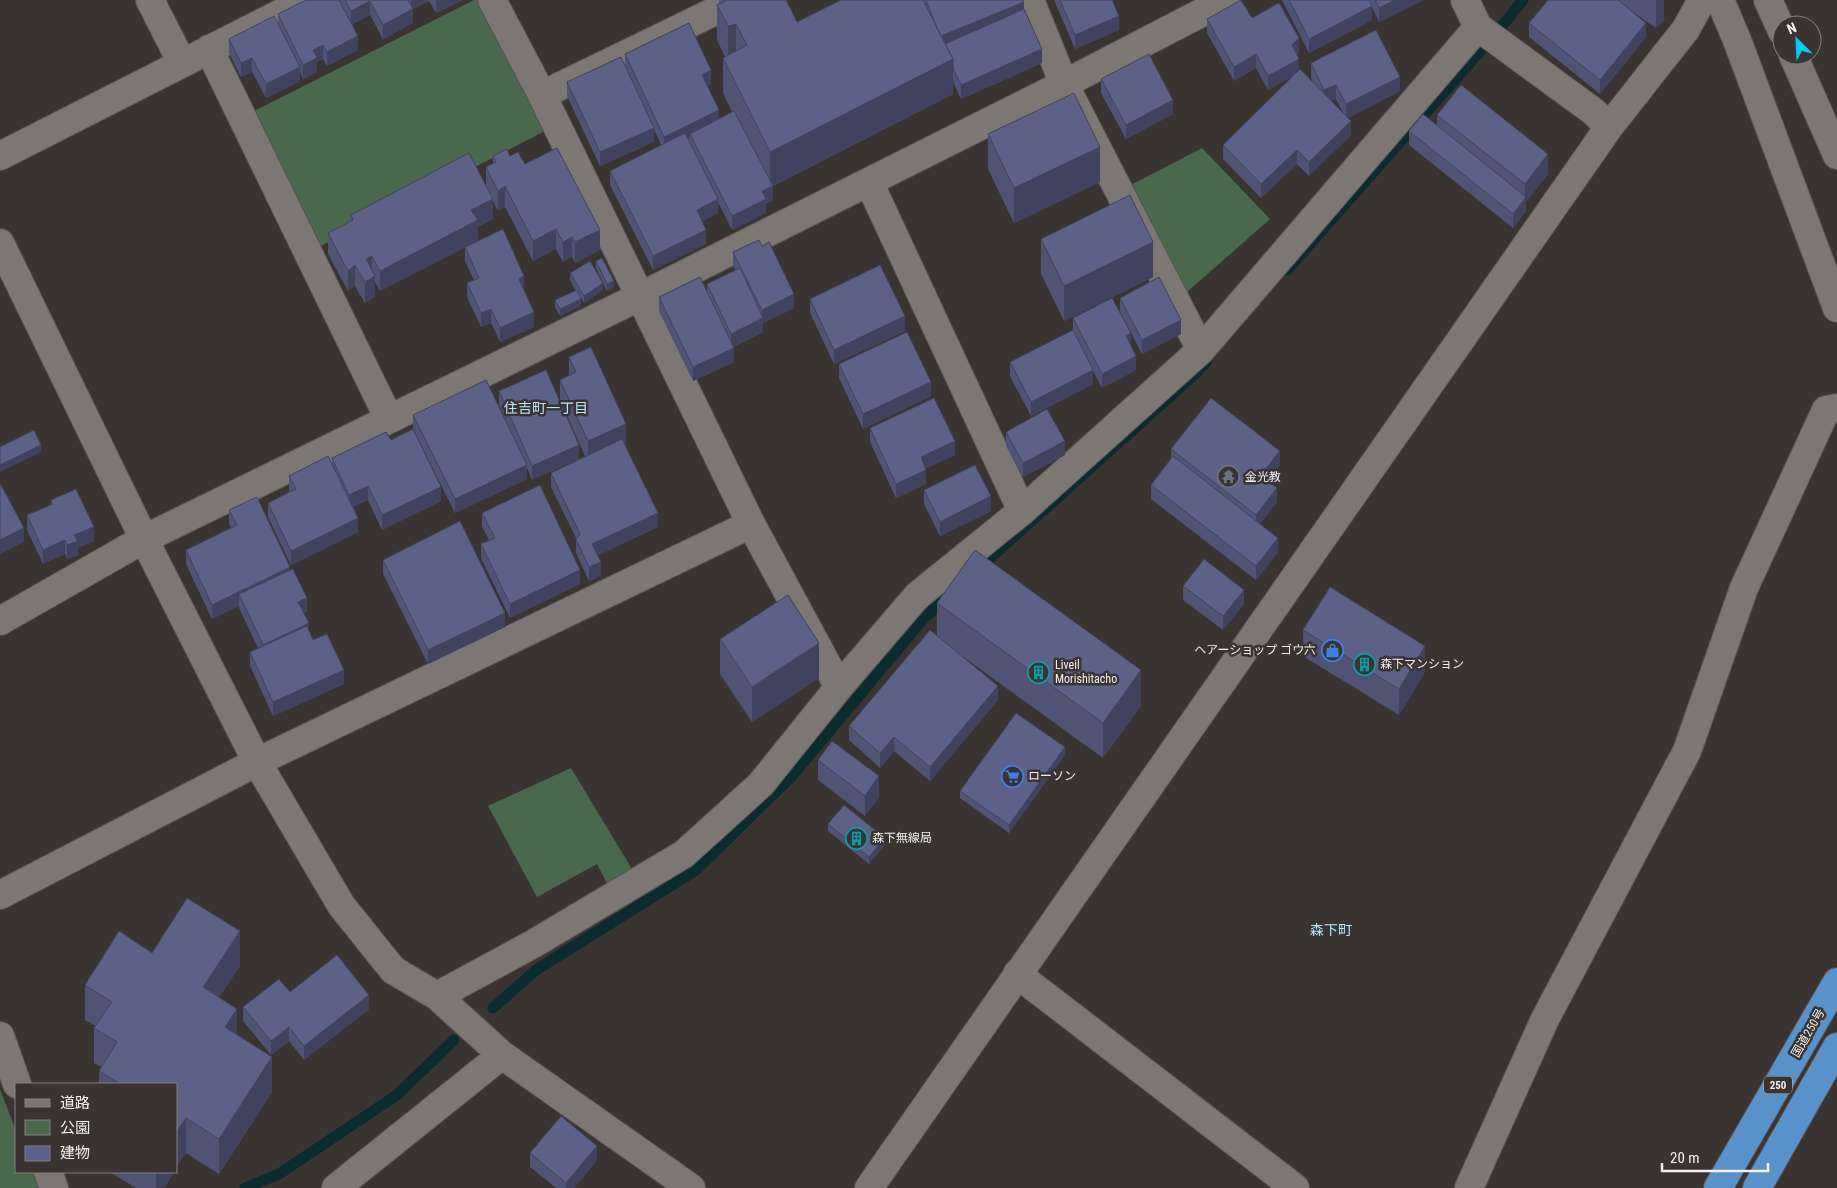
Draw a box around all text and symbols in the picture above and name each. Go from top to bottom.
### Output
north arrow [1772,15,1822,65]
text: N [1785,19,1799,37]
district label: 住吉町一丁目 [504,400,588,416]
temple icon: 金光教 [1217,465,1241,489]
place label: 金光教 [1245,470,1281,484]
shop icon: ヘアーショップ ゴウ六 [1320,638,1344,662]
place label: ヘアーショップ ゴウ六 [1194,643,1316,657]
building icon: 森下マンション [1352,652,1376,676]
place label: 森下マンション [1380,657,1464,671]
place label: Liveil Morishitacho [1055,658,1117,686]
building icon: Liveil Morishitacho [1027,660,1051,684]
supermarket icon: ローソン [1000,764,1024,788]
place label: ローソン [1028,769,1076,783]
building icon: 森下無線局 [844,826,868,850]
place label: 森下無線局 [872,831,932,845]
district label: 森下町 [1310,922,1352,938]
street label: 国道250号 [1788,1006,1828,1060]
road number: 250 [1764,1076,1792,1094]
legend [15,1083,178,1173]
text: 道路 [60,1094,90,1112]
text: 公園 [60,1119,90,1137]
scale bar [1662,1140,1768,1172]
text: 建物 [60,1144,90,1162]
text: 20 m [1670,1149,1700,1167]

